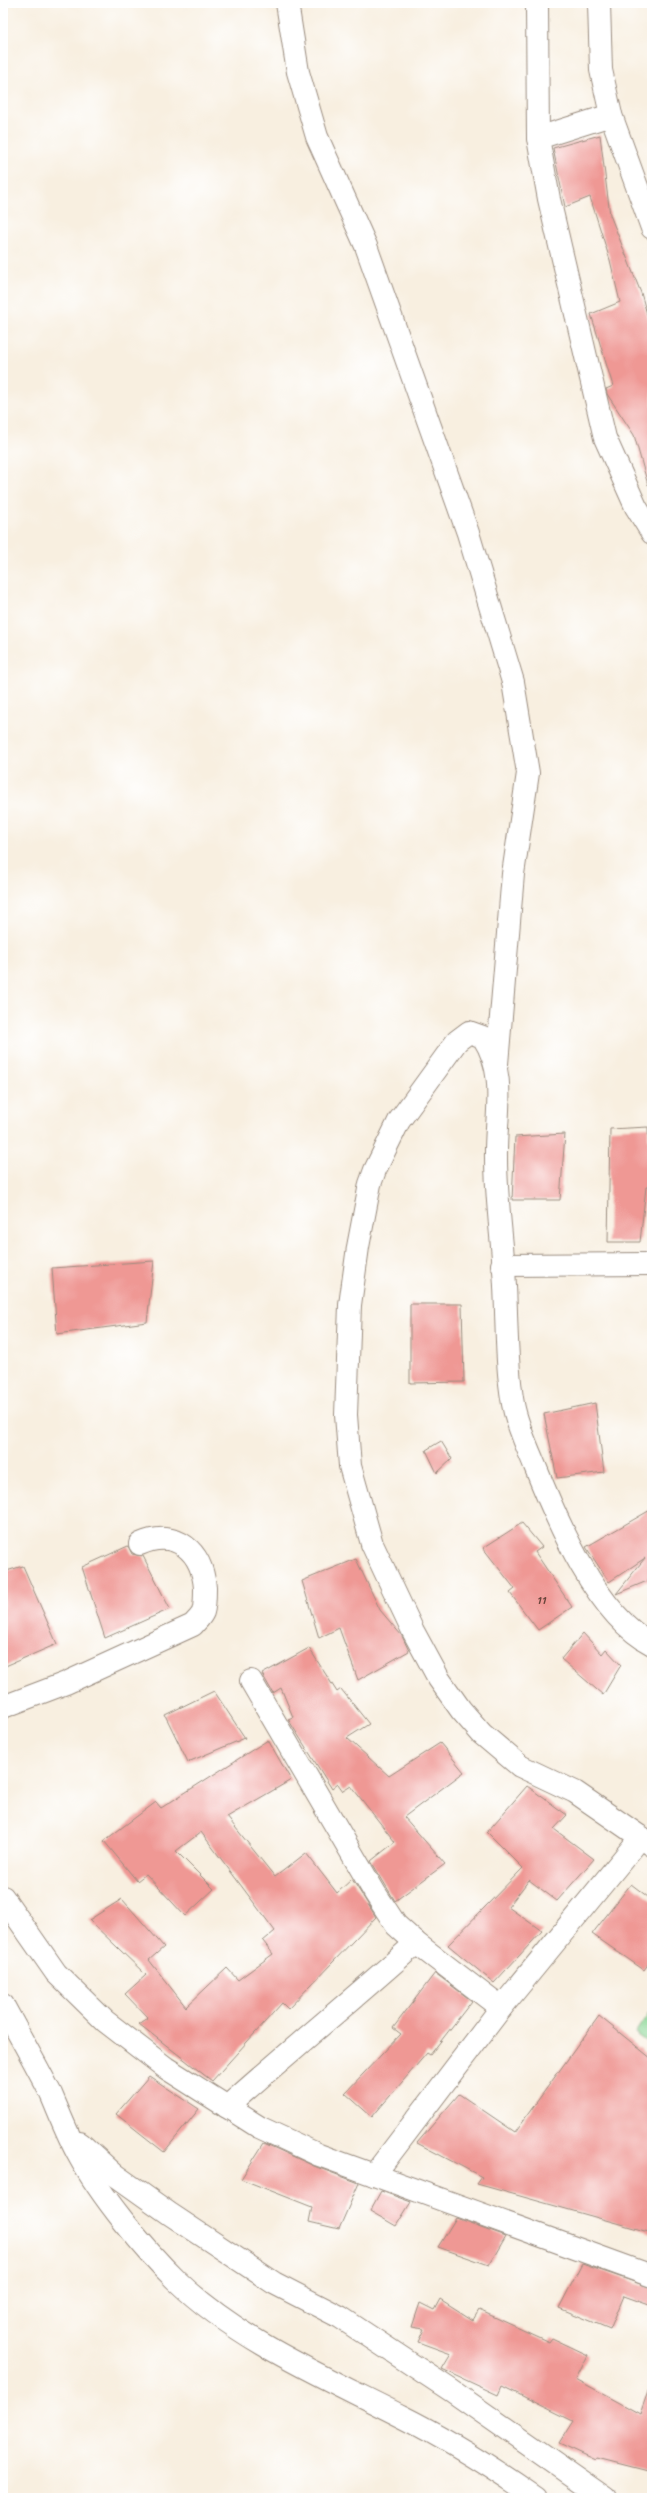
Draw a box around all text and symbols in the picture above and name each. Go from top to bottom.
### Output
house number: 11 [537,1591,547,1610]

